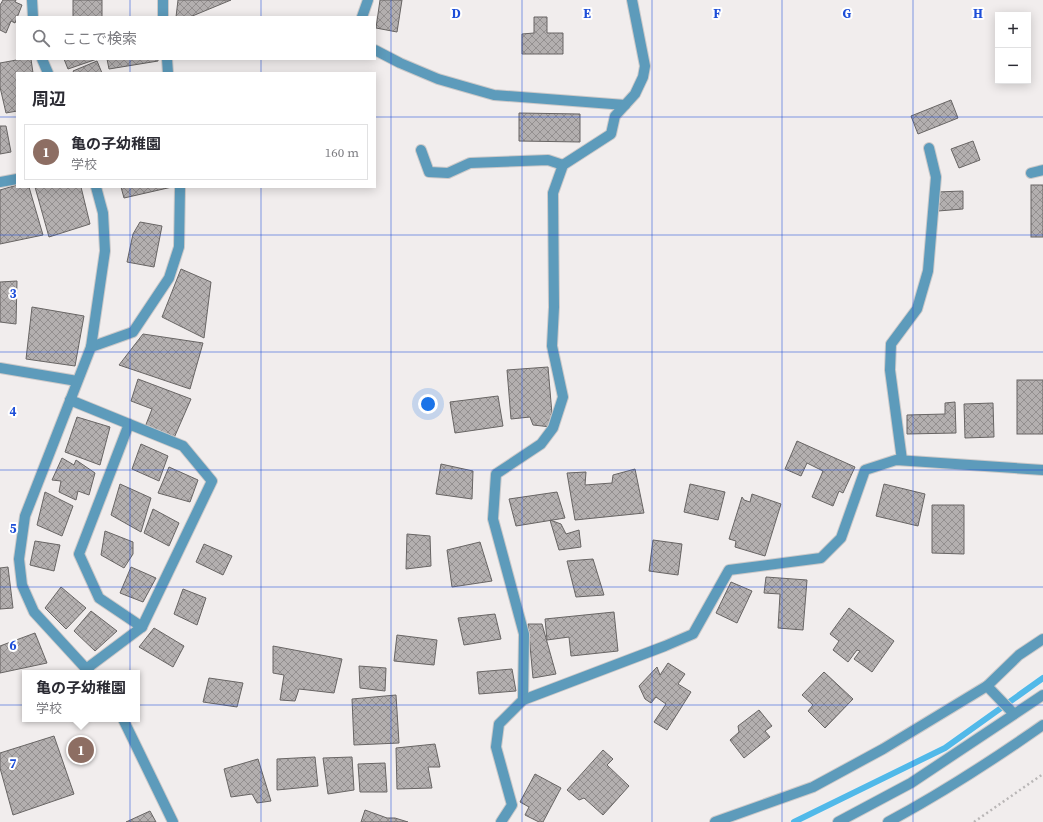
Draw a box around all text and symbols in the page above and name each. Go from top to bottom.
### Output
text: D [451,5,461,22]
text: E [583,5,591,22]
text: F [713,5,721,22]
text: G [843,5,852,22]
text: H [973,5,983,22]
map controls [995,12,1031,84]
button: + [995,12,1031,48]
search box [16,16,376,60]
icon: search [30,27,52,49]
text: ここで検索 [62,28,137,49]
button: − [995,48,1031,84]
text: 周辺 [32,87,66,111]
text: 亀の子幼稚園 [71,133,161,154]
text: 1 [42,144,50,161]
text: 160 m [325,144,359,161]
text: 学校 [71,156,97,173]
text: 3 [9,285,17,302]
your location [418,394,438,414]
text: 4 [9,403,17,420]
text: 5 [9,520,17,537]
text: 6 [9,637,17,654]
popup [22,670,140,722]
text: 亀の子幼稚園 [36,677,126,698]
text: 学校 [36,700,62,717]
pin: 1 [68,735,94,765]
text: 7 [9,755,17,772]

